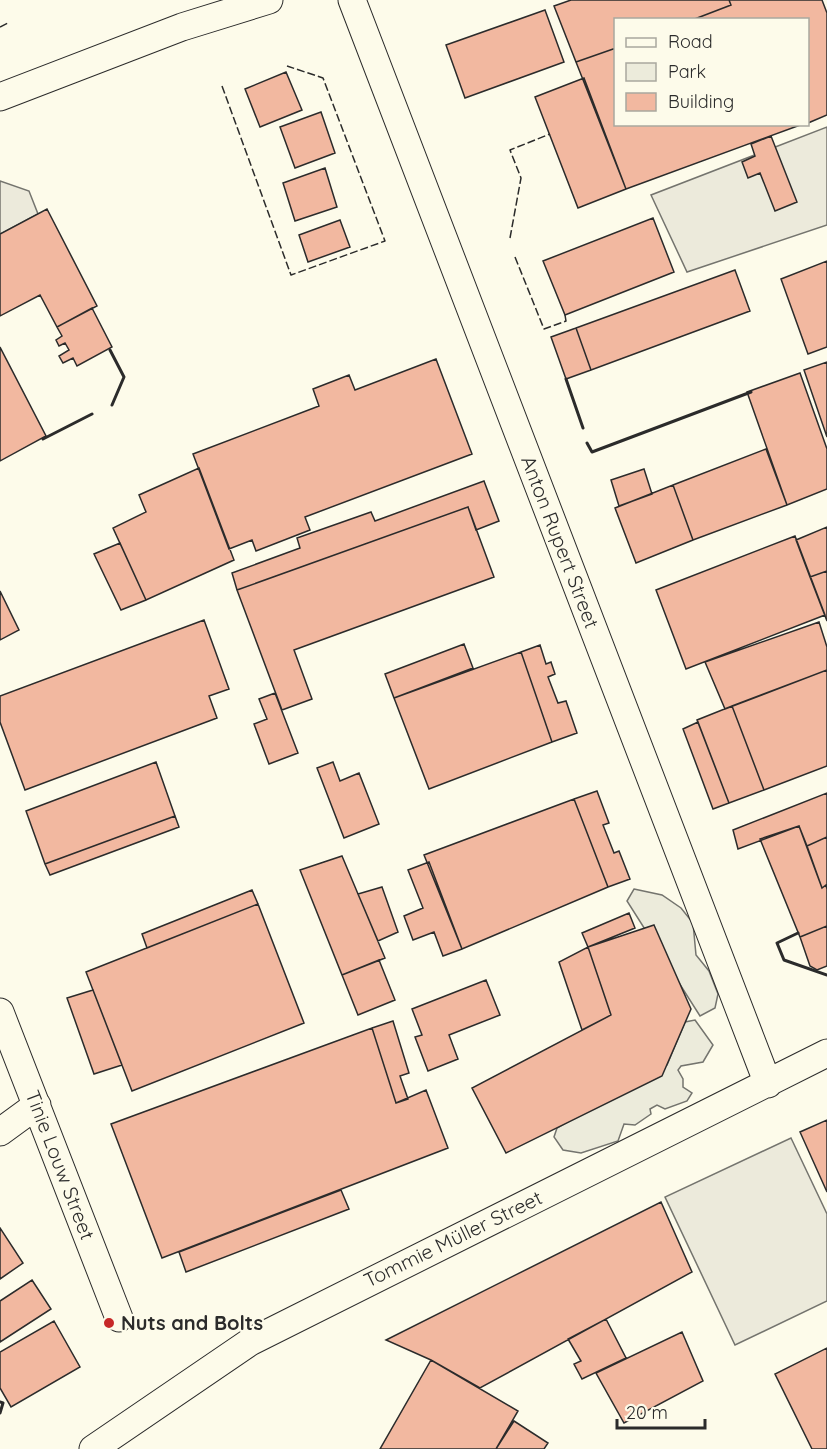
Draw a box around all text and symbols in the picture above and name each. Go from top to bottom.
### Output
legend [614,18,809,126]
text: Road [668,30,713,53]
text: Park [668,60,706,83]
text: Building [668,90,734,113]
street label: Anton Rupert Street [516,452,605,632]
street label: Tinie Louw Street [20,1086,101,1243]
street label: Tommie Müller Street [360,1184,546,1293]
place label: Nuts and Bolts [121,1310,263,1335]
marker: Nuts and Bolts [102,1316,116,1330]
scale bar [617,1392,706,1430]
text: 20 m [626,1401,668,1424]

